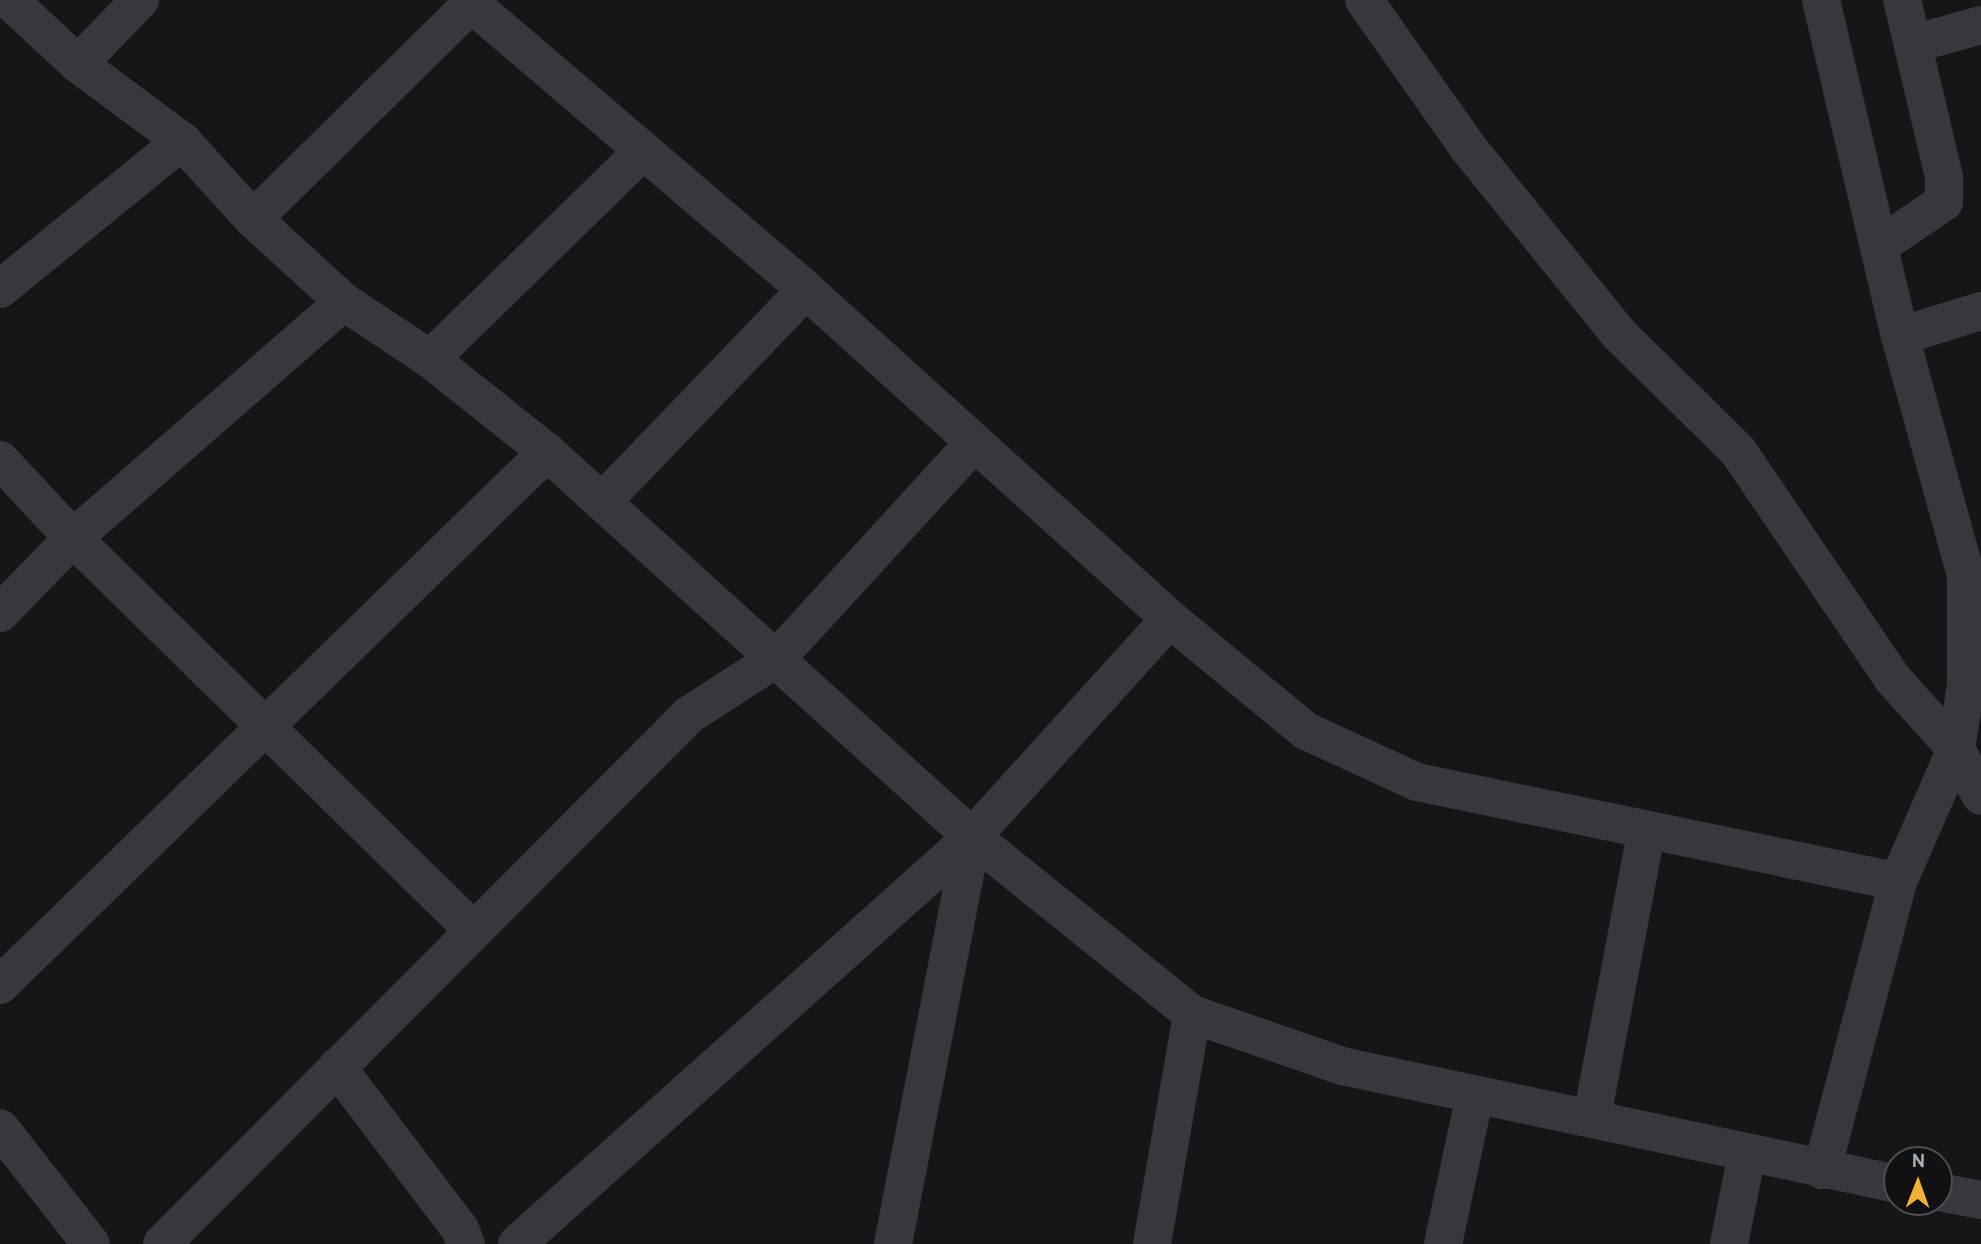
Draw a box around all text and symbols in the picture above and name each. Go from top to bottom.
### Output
north arrow [1883,1146,1953,1216]
text: N [1911,1150,1925,1174]

